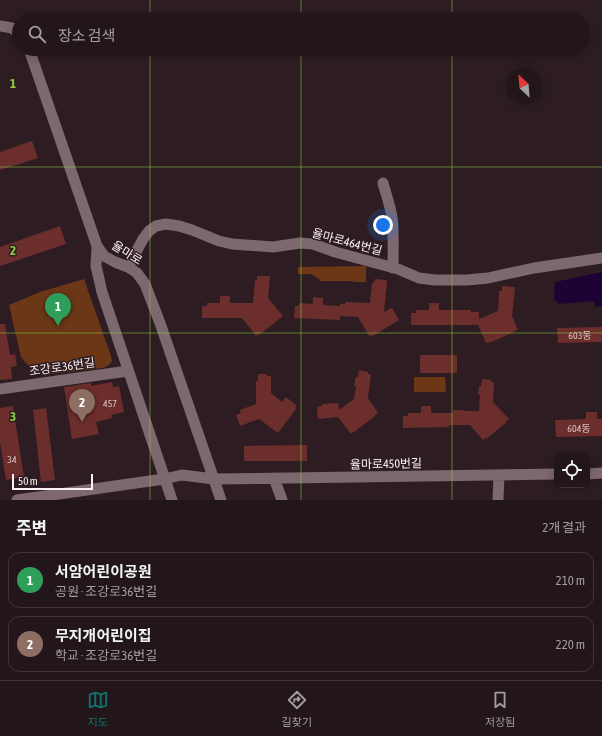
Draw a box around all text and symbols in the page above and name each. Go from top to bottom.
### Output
search box [12,12,590,56]
icon: search [26,23,48,45]
text: 장소 검색 [58,27,115,44]
north arrow [506,68,542,104]
text: 1 [10,76,16,91]
your location [373,215,393,235]
street label: 율마로464번길 [310,226,384,258]
street label: 율마로 [109,238,145,268]
text: 2 [10,243,16,258]
pin: 1 [45,293,71,326]
house number: 603동 [568,330,592,341]
street label: 조강로36번길 [28,355,96,379]
pin: 2 [69,389,95,422]
house number: 457 [103,398,117,409]
text: 3 [10,409,16,424]
house number: 604동 [567,423,591,434]
map controls [554,452,590,488]
button: locate [554,452,590,488]
house number: 34 [7,454,17,465]
street label: 율마로450번길 [350,456,422,472]
scale bar [12,472,93,491]
text: 50 m [18,475,38,487]
text: 주변 [16,518,47,538]
text: 2개 결과 [542,520,586,535]
text: 서암어린이공원 [55,563,152,580]
text: 1 [27,573,33,588]
text: 210 m [556,573,585,588]
text: 공원 · 조강로36번길 [55,584,157,599]
text: 무지개어린이집 [55,627,152,644]
text: 2 [27,637,33,652]
text: 220 m [556,637,585,652]
text: 학교 · 조강로36번길 [55,648,157,663]
tab: 지도 [87,689,109,729]
tab: 길찾기 [282,689,312,729]
tab: 저장됨 [485,689,515,729]

